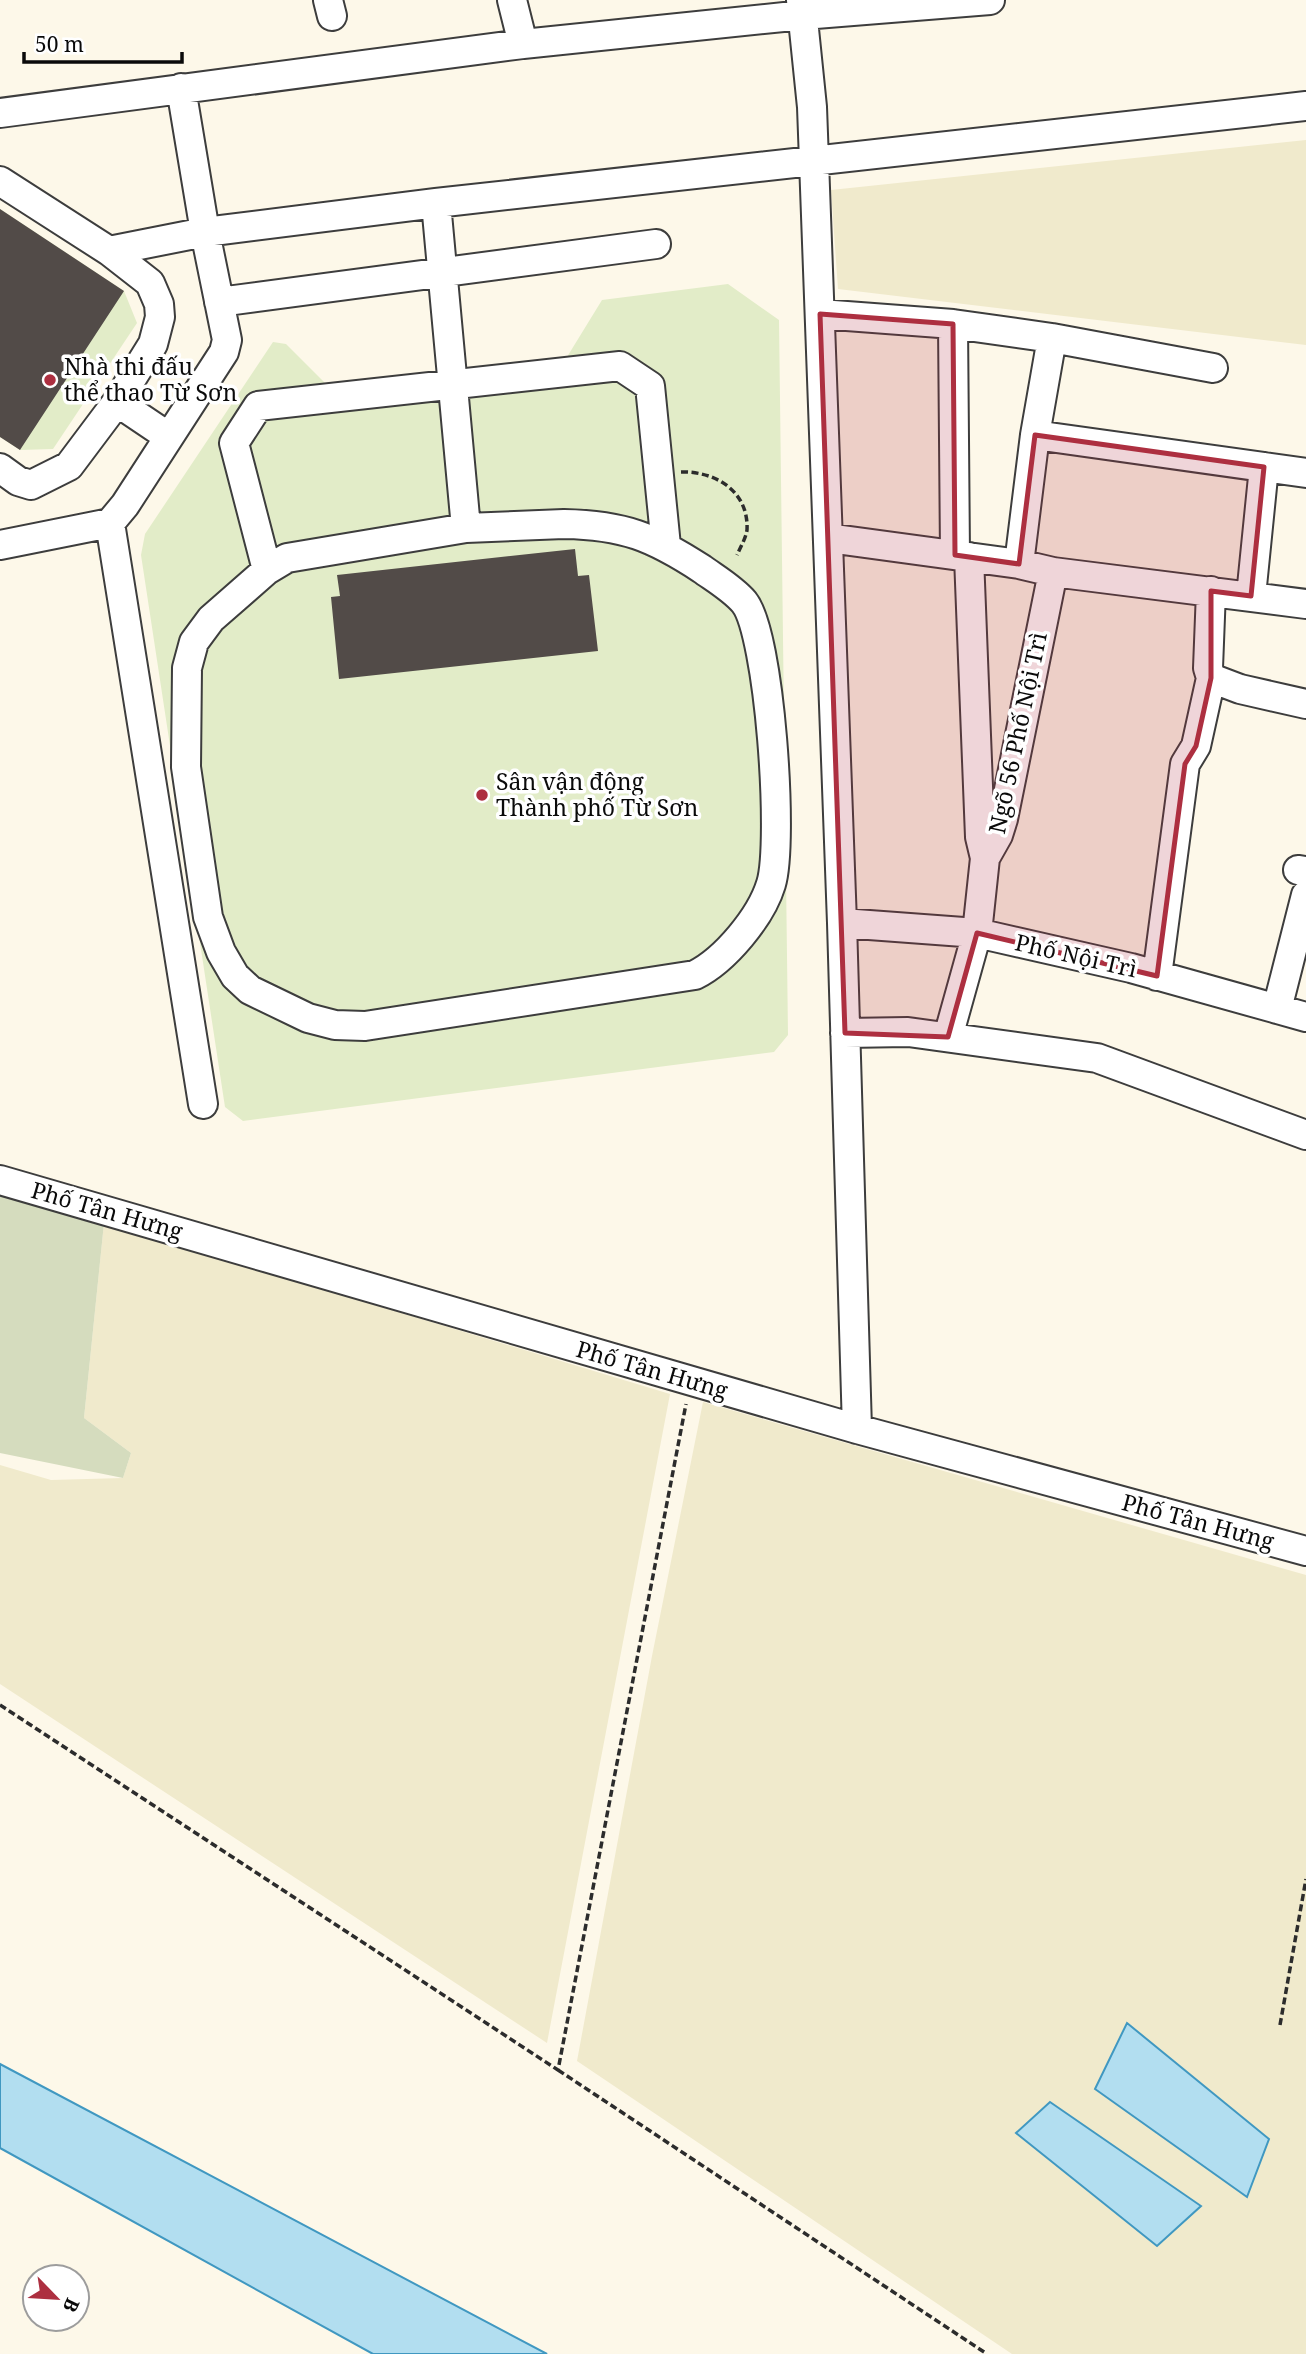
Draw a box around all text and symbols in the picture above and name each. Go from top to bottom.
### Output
scale bar [24,21,182,65]
text: 50 m [35,30,84,58]
place label: Nhà thi đấu thể thao Từ Sơn [64,350,237,408]
marker: Nhà thi đấu thể thao Từ Sơn [42,372,58,388]
street label: Ngõ 56 Phố Nội Trì [980,629,1054,836]
place label: Sân vận động Thành phố Từ Sơn [496,765,699,823]
marker: Sân vận động Thành phố Từ Sơn [474,787,490,803]
street label: Phố Nội Trì [1012,925,1141,985]
street label: Phố Tân Hưng [28,1173,187,1247]
street label: Phố Tân Hưng [573,1332,732,1406]
street label: Phố Tân Hưng [1119,1485,1279,1557]
north arrow [21,2263,91,2333]
text: B [57,2294,86,2317]

